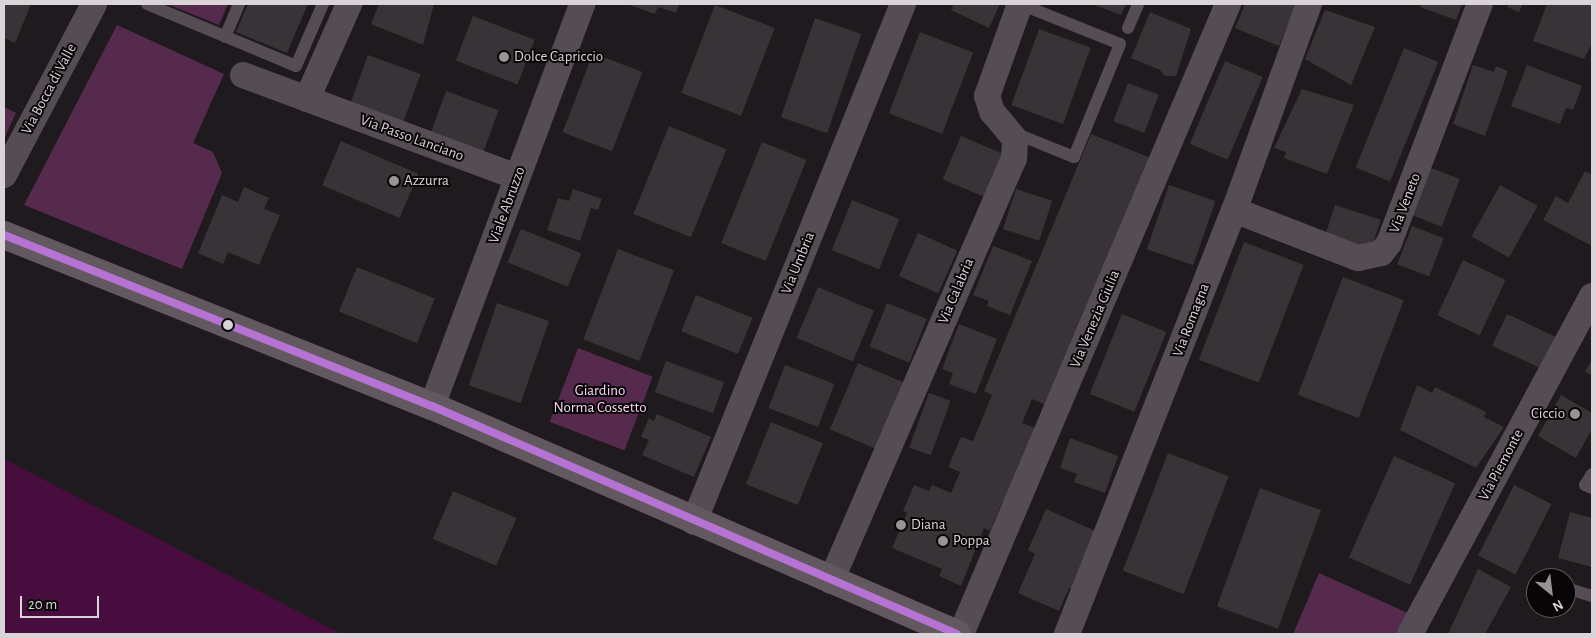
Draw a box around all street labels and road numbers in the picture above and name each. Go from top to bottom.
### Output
street label: Via Bocca di Valle [17,40,81,138]
street label: Via Passo Lanciano [358,111,466,165]
street label: Viale Abruzzo [485,164,529,246]
street label: Via Veneto [1385,170,1425,236]
street label: Via Umbria [777,229,819,297]
street label: Via Calabria [934,255,978,327]
street label: Via Venezia Giulia [1066,267,1124,371]
street label: Via Romagna [1169,281,1213,359]
street label: Via Piemonte [1475,426,1527,504]

